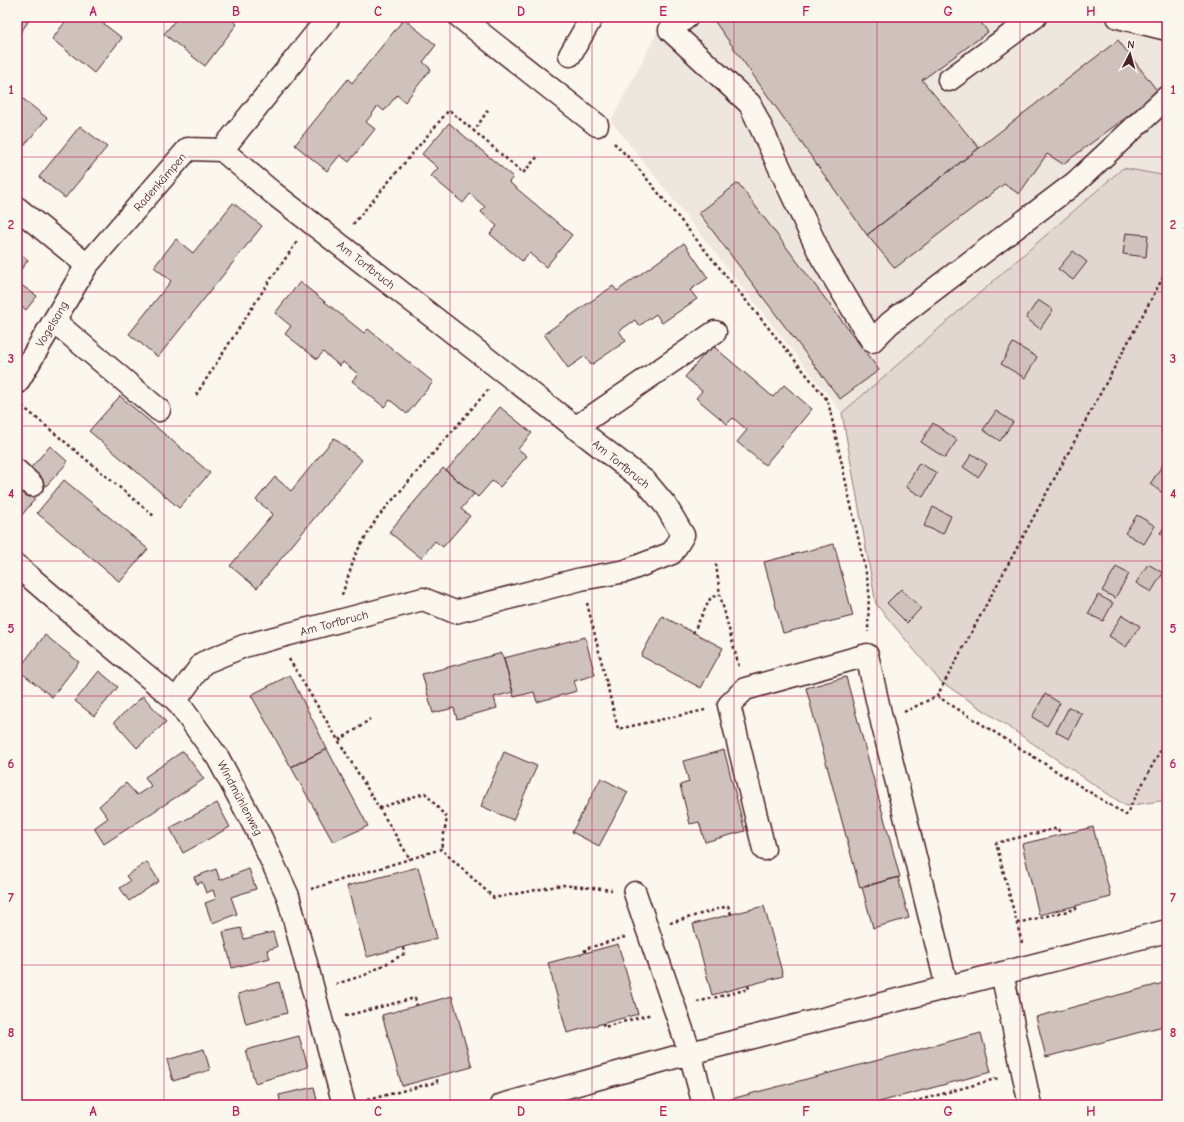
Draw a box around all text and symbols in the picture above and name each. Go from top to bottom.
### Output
text: A [89,4,97,19]
text: B [232,4,240,19]
text: C [374,4,382,19]
text: D [517,4,525,19]
text: E [659,4,667,19]
text: F [802,4,810,19]
text: G [943,4,953,19]
text: H [1086,4,1096,19]
north arrow [1110,34,1150,74]
text: N [1127,38,1135,51]
text: 1 [8,82,14,97]
text: 1 [1170,82,1176,97]
street label: Radenkämpen [131,150,189,214]
text: 2 [8,217,14,232]
text: 2 [1170,217,1176,232]
street label: Am Torfbruch [334,238,398,292]
street label: Vogelsang [33,298,71,350]
text: 3 [8,351,14,366]
text: 3 [1170,351,1176,366]
street label: Am Torfbruch [589,437,653,491]
text: 4 [8,486,14,501]
text: 4 [1170,486,1176,501]
street label: Am Torfbruch [298,607,370,639]
text: 5 [8,621,15,636]
text: 5 [1170,621,1177,636]
text: 6 [8,756,15,771]
text: 6 [1170,756,1177,771]
street label: Windmühlenweg [214,758,266,838]
text: 7 [8,890,14,905]
text: 7 [1170,890,1176,905]
text: 8 [8,1025,14,1040]
text: 8 [1170,1025,1176,1040]
text: A [89,1104,97,1119]
text: B [232,1104,240,1119]
text: C [374,1104,382,1119]
text: D [517,1104,525,1119]
text: E [659,1104,667,1119]
text: F [802,1104,810,1119]
text: G [943,1104,953,1119]
text: H [1086,1104,1096,1119]

